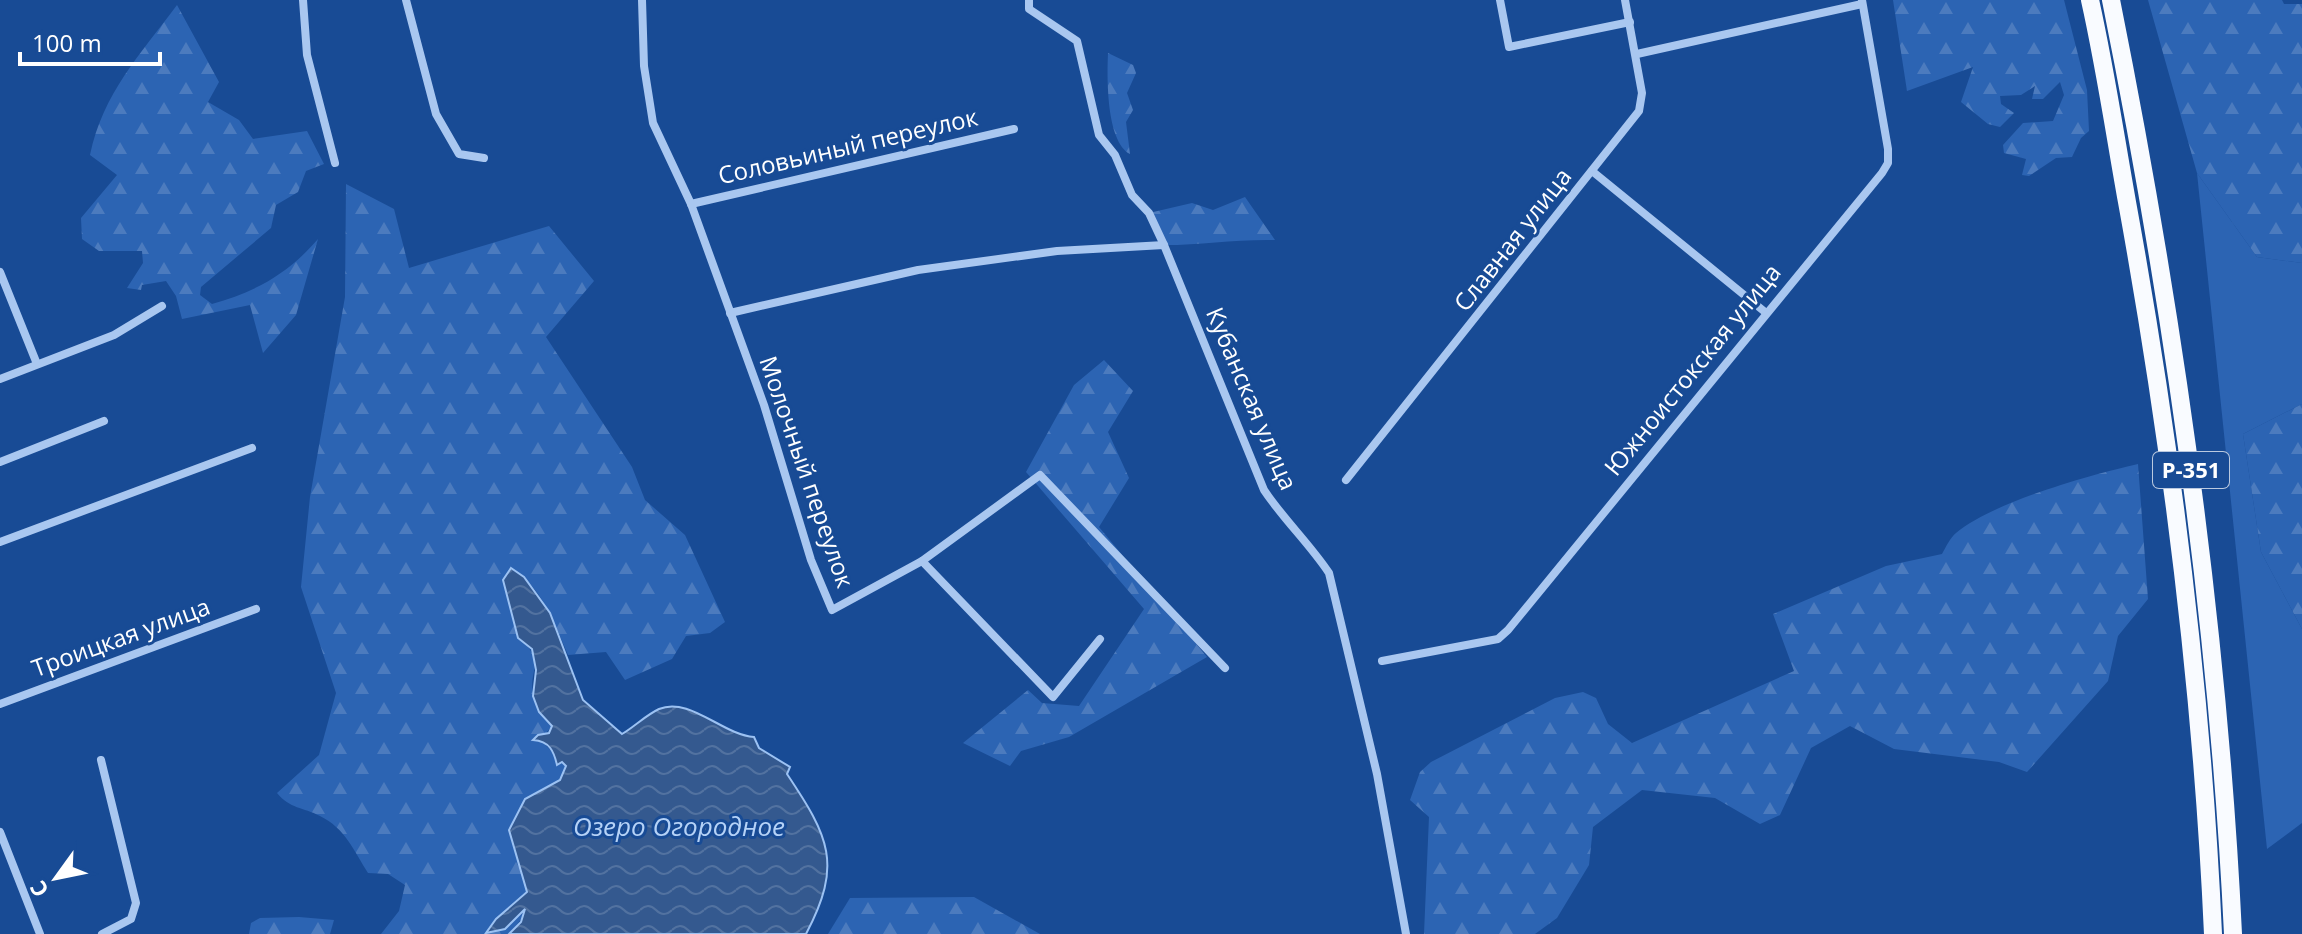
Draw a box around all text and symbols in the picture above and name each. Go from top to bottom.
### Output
scale bar [20,16,160,66]
text: 100 m [32,26,102,59]
street label: Соловьиный переулок [715,100,981,191]
street label: Славная улица [1445,161,1578,318]
street label: Южноистокская улица [1596,256,1788,482]
street label: Кубанская улица [1199,302,1306,495]
street label: Молочный переулок [752,351,863,592]
road number: Р-351 [2153,452,2229,488]
street label: Троицкая улица [27,589,214,684]
water label: Озеро Огородное [573,808,785,844]
north arrow [16,838,96,918]
text: С [22,875,55,903]

